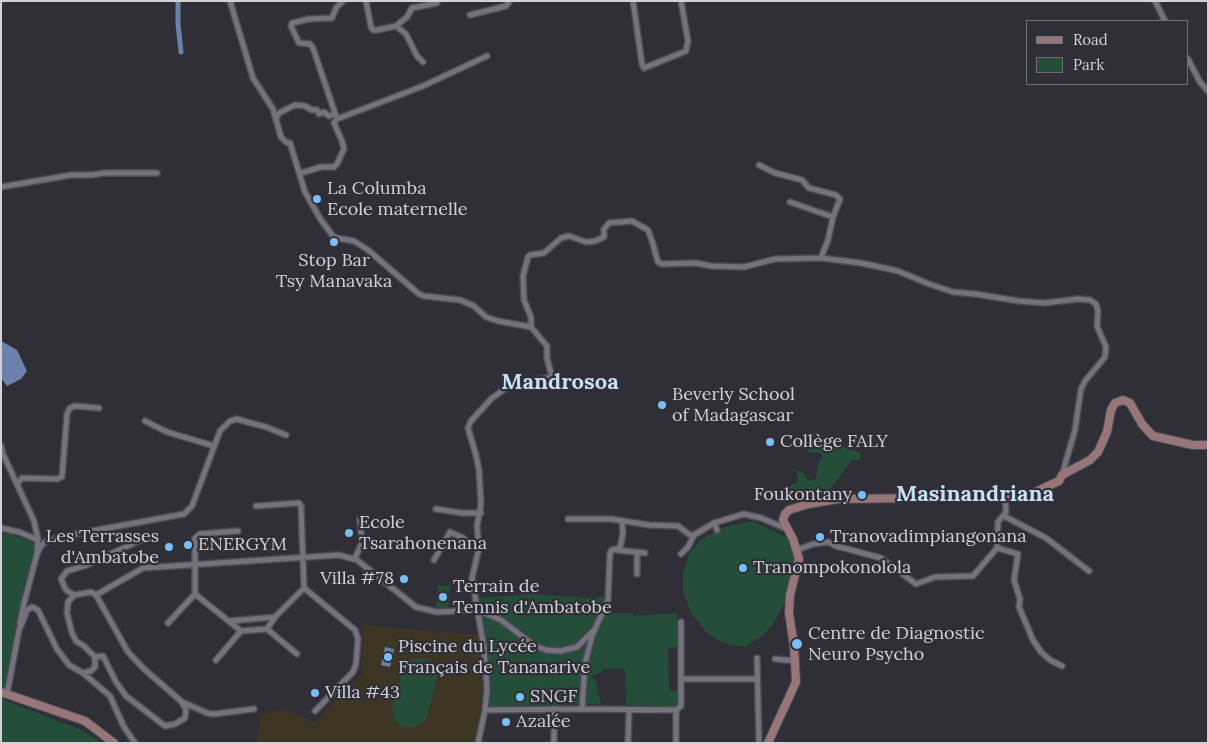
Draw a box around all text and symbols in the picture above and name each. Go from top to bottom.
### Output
legend [1026,20,1189,85]
text: Road [1073,30,1108,49]
text: Park [1073,55,1104,74]
place label: La Columba Ecole maternelle [327,178,468,220]
marker: La Columba Ecole maternelle [311,193,323,205]
marker: Stop Bar Tsy Manavaka [328,236,340,248]
place label: Stop Bar Tsy Manavaka [276,250,392,292]
district label: Mandrosoa [501,370,619,396]
place label: Beverly School of Madagascar [672,384,795,426]
marker: Beverly School of Madagascar [656,399,668,411]
place label: Collège FALY [780,431,888,453]
marker: Collège FALY [764,436,776,448]
district label: Masinandriana [896,482,1054,508]
place label: Foukontany [754,484,852,506]
marker: Foukontany [856,489,868,501]
place label: Ecole Tsarahonenana [359,512,487,554]
place label: Les Terrasses d'Ambatobe [46,526,159,568]
place label: Tranovadimpiangonana [830,526,1027,548]
marker: Ecole Tsarahonenana [343,527,355,539]
marker: Tranovadimpiangonana [814,531,826,543]
place label: ENERGYM [198,534,287,556]
marker: ENERGYM [182,539,194,551]
marker: Les Terrasses d'Ambatobe [163,541,175,553]
place label: Tranompokonolola [753,557,911,579]
marker: Tranompokonolola [737,562,749,574]
place label: Villa #78 [320,568,394,590]
marker: Villa #78 [398,573,410,585]
place label: Terrain de Tennis d'Ambatobe [453,576,612,618]
marker: Terrain de Tennis d'Ambatobe [437,591,449,603]
place label: Centre de Diagnostic Neuro Psycho [808,623,985,666]
place label: Piscine du Lycée Français de Tananarive [398,636,590,679]
marker: Centre de Diagnostic Neuro Psycho [790,637,804,651]
marker: Piscine du Lycée Français de Tananarive [382,651,394,663]
place label: Villa #43 [325,682,400,704]
place label: SNGF [530,686,577,708]
marker: Villa #43 [309,687,321,699]
marker: SNGF [514,691,526,703]
place label: Azalée [516,711,571,733]
marker: Azalée [500,716,512,728]

